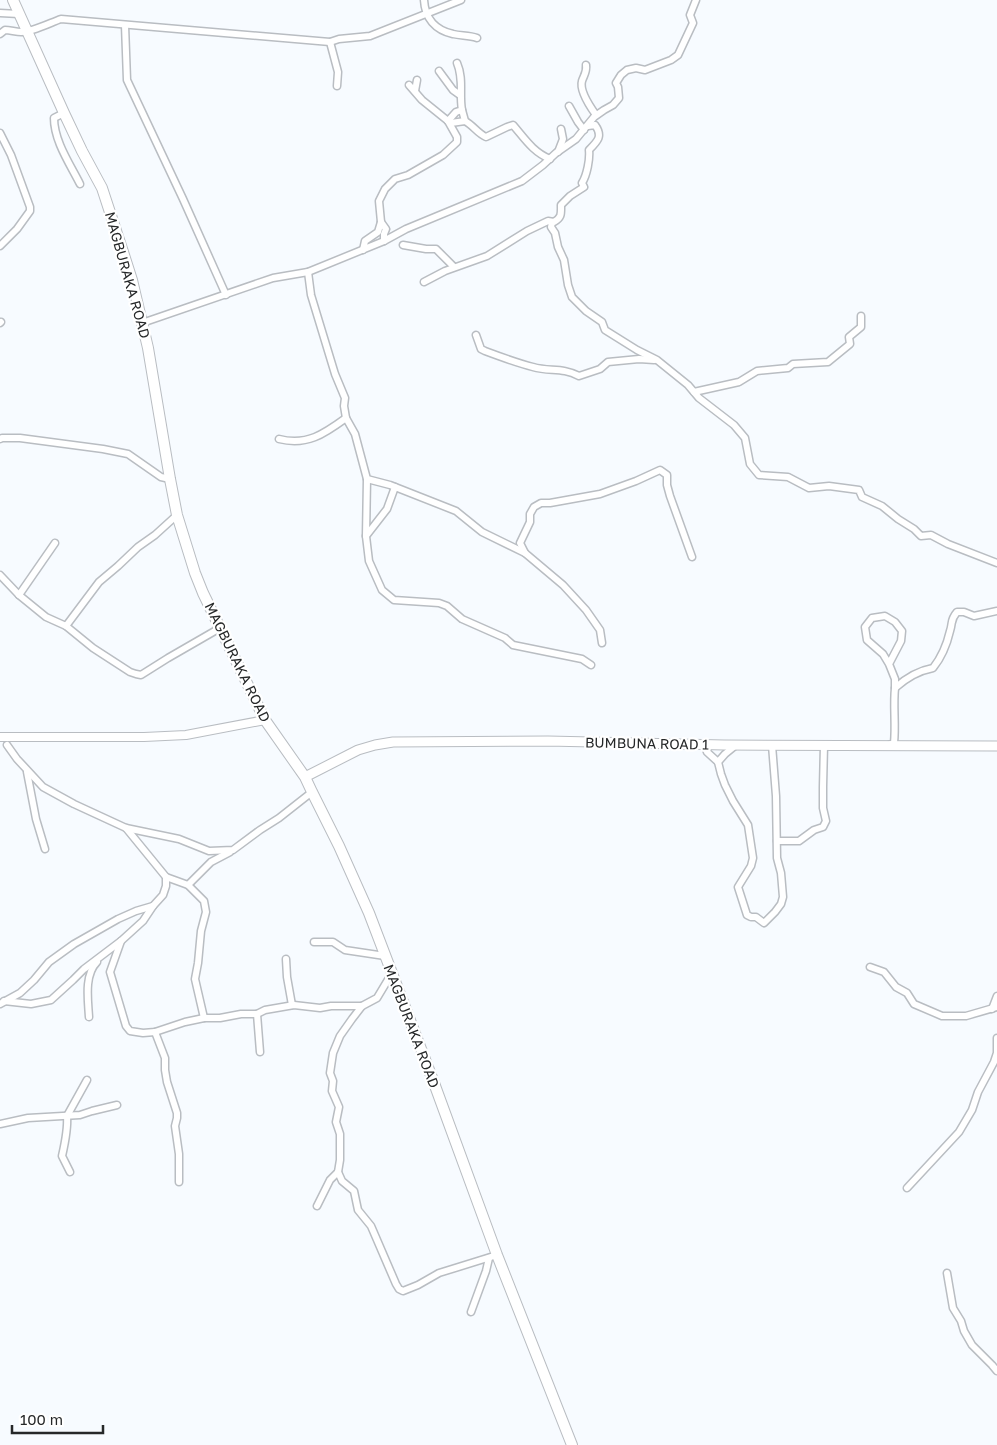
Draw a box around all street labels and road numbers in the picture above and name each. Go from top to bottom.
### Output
street label: MAGBURAKA ROAD [102,210,154,340]
street label: MAGBURAKA ROAD [202,599,274,725]
street label: BUMBUNA ROAD 1 [585,733,709,753]
street label: MAGBURAKA ROAD [381,962,443,1090]

